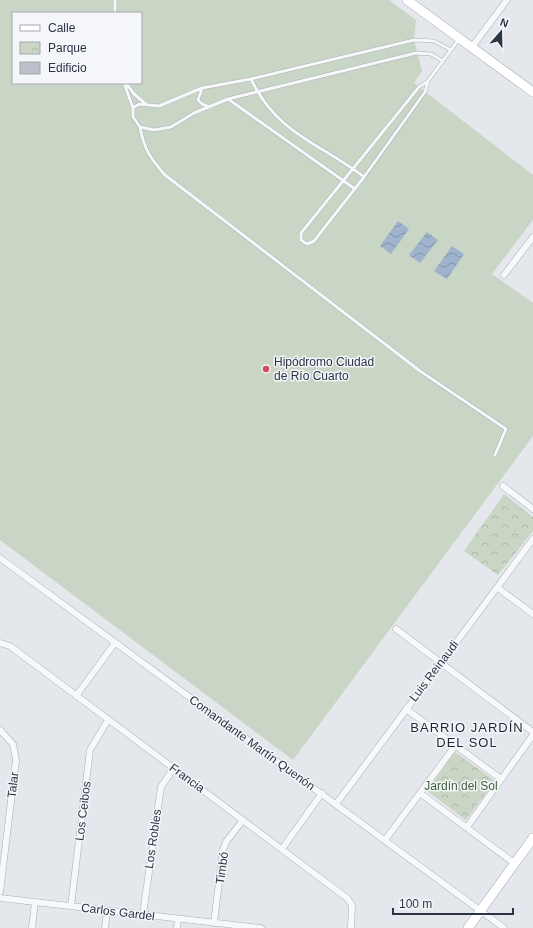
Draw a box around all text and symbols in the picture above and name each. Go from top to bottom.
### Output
legend [12,12,142,84]
north arrow [481,12,521,52]
text: N [499,16,510,30]
text: Calle [48,21,76,35]
text: Parque [48,41,87,55]
text: Edificio [48,61,87,75]
place label: Hipódromo Ciudad de Río Cuarto [274,355,374,383]
marker: Hipódromo Ciudad de Río Cuarto [261,364,271,374]
street label: Luis Reinaudi [407,638,461,704]
street label: Comandante Martín Quenón [186,693,318,793]
district label: BARRIO JARDÍN DEL SOL [410,720,524,750]
street label: Francia [167,761,208,796]
street label: Talar [4,771,22,799]
park label: Jardín del Sol [424,779,498,793]
street label: Los Ceibos [72,780,94,842]
street label: Los Robles [142,808,164,870]
street label: Timbó [213,850,231,885]
scale bar [393,890,513,916]
text: 100 m [399,897,432,911]
street label: Carlos Gardel [80,901,156,923]

